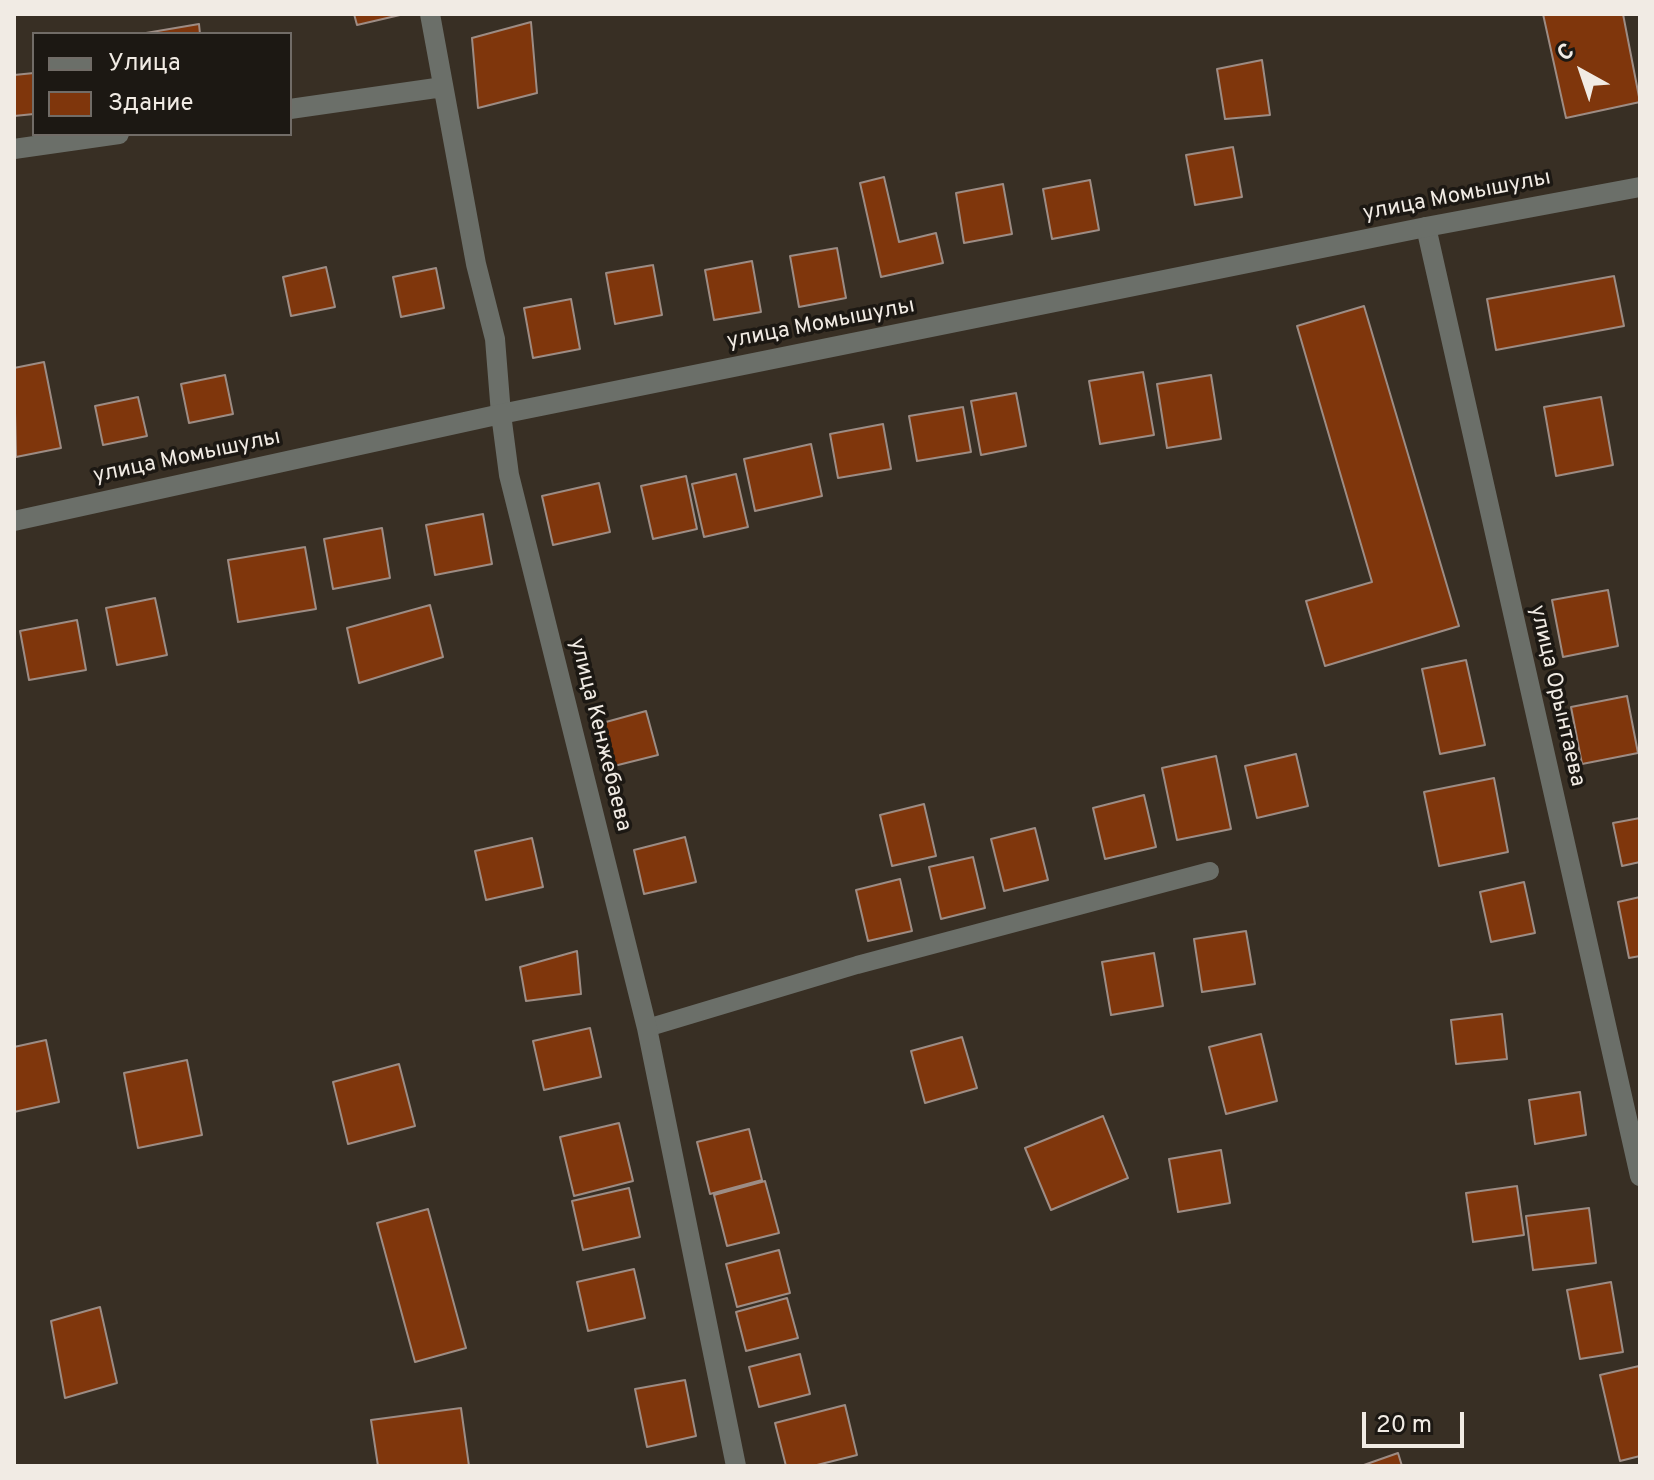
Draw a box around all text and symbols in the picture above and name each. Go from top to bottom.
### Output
legend [32,32,292,136]
north arrow [1542,32,1622,112]
text: С [1552,38,1580,68]
text: Улица [108,49,181,79]
text: Здание [108,89,194,119]
street label: улица Момышулы [1361,166,1553,228]
street label: улица Момышулы [725,294,917,356]
street label: улица Момышулы [91,425,283,491]
street label: улица Орынтаева [1522,603,1590,789]
street label: улица Кенжебаева [562,636,636,834]
scale bar [1366,1396,1468,1446]
text: 20 m [1376,1411,1432,1441]

